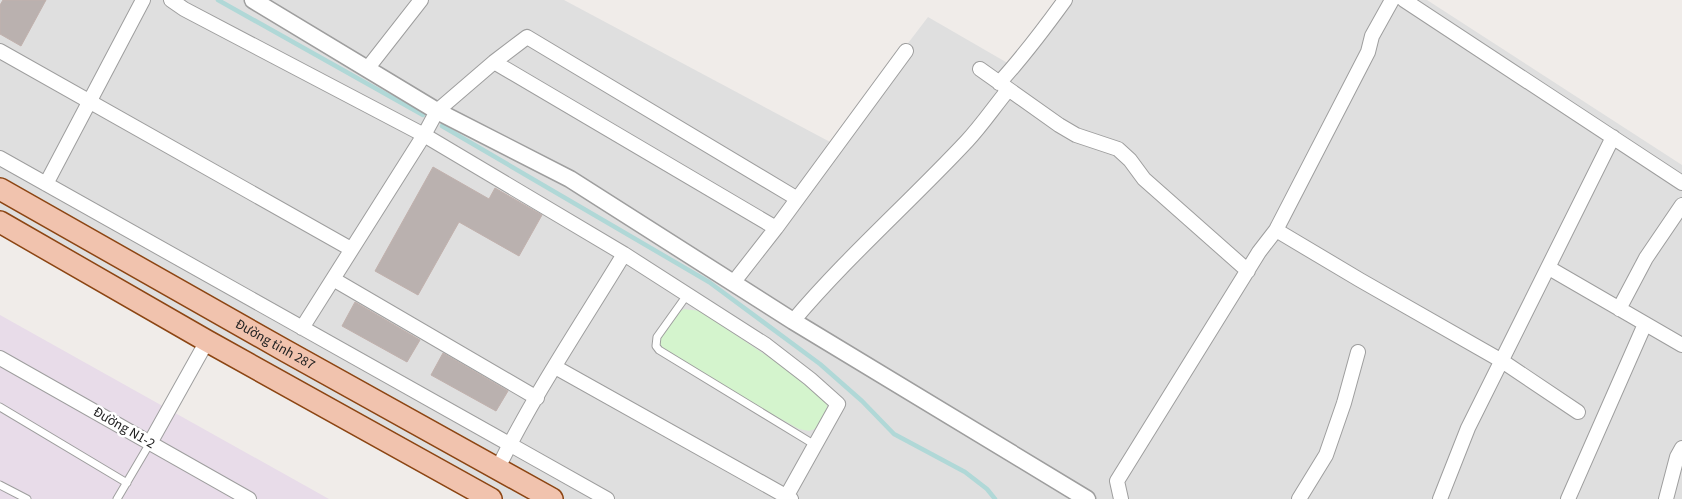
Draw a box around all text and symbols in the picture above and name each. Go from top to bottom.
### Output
street label: Đường tỉnh 287 [231,314,319,375]
street label: Đường N1-2 [89,402,159,454]

